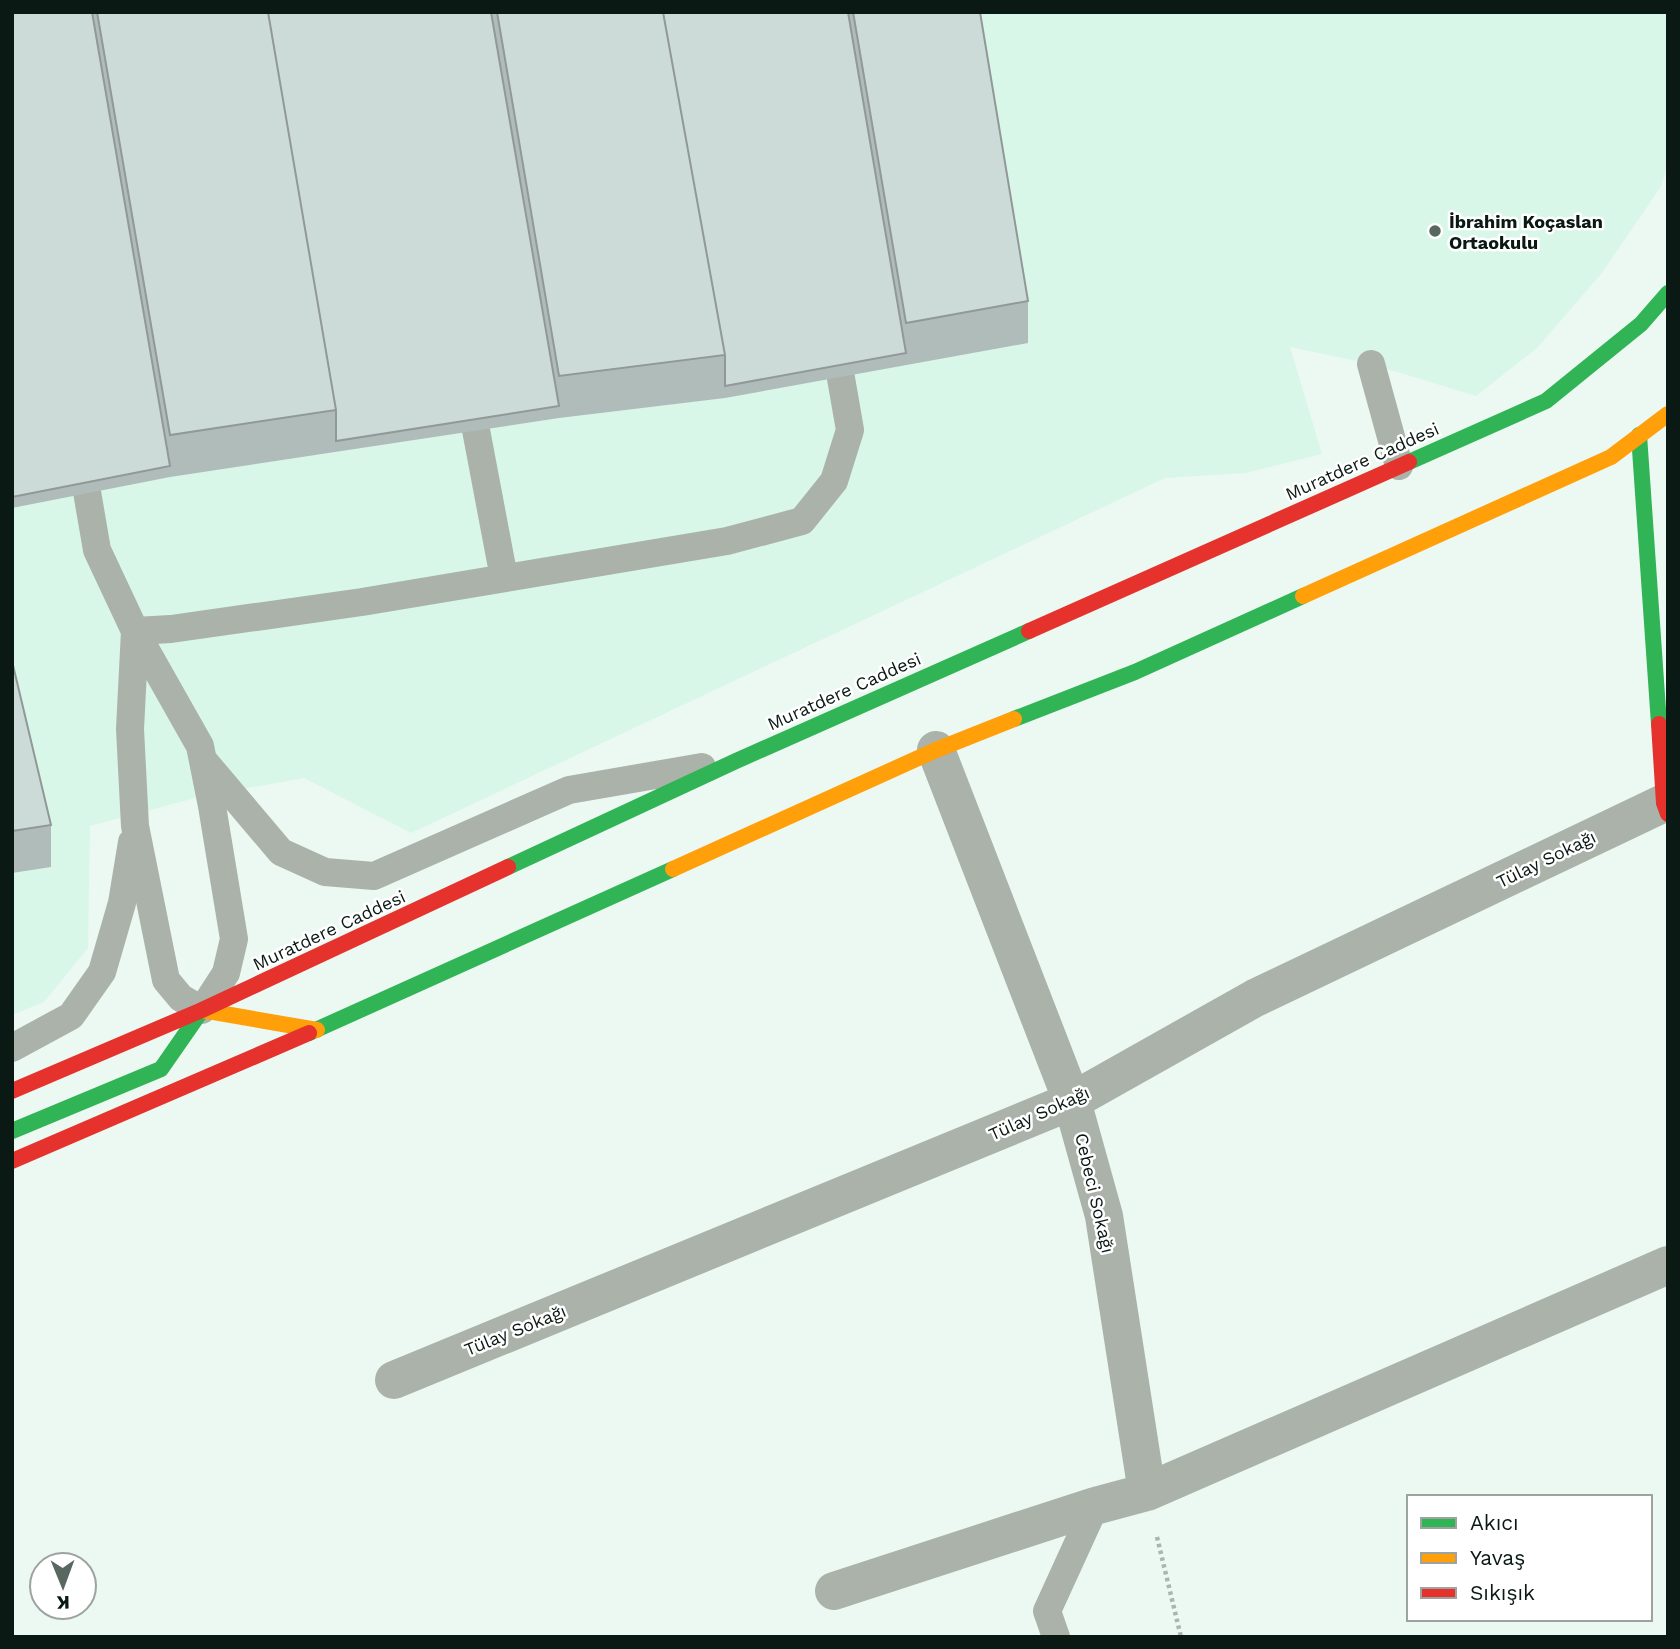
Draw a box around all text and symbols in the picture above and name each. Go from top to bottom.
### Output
place label: İbrahim Koçaslan Ortaokulu [1449,211,1603,253]
marker: İbrahim Koçaslan Ortaokulu [1427,223,1443,239]
street label: Muratdere Caddesi [1282,418,1442,504]
street label: Muratdere Caddesi [764,648,924,734]
street label: Tülay Sokağı [1493,826,1599,892]
street label: Muratdere Caddesi [249,885,409,975]
street label: Tülay Sokağı [985,1081,1093,1145]
street label: Cebeci Sokağı [1071,1131,1119,1255]
street label: Tülay Sokağı [461,1300,569,1360]
legend [1407,1495,1652,1621]
text: Akıcı [1470,1510,1519,1535]
text: Yavaş [1470,1545,1525,1570]
north arrow [28,1551,98,1621]
text: Sıkışık [1470,1580,1535,1605]
text: K [57,1591,70,1614]

